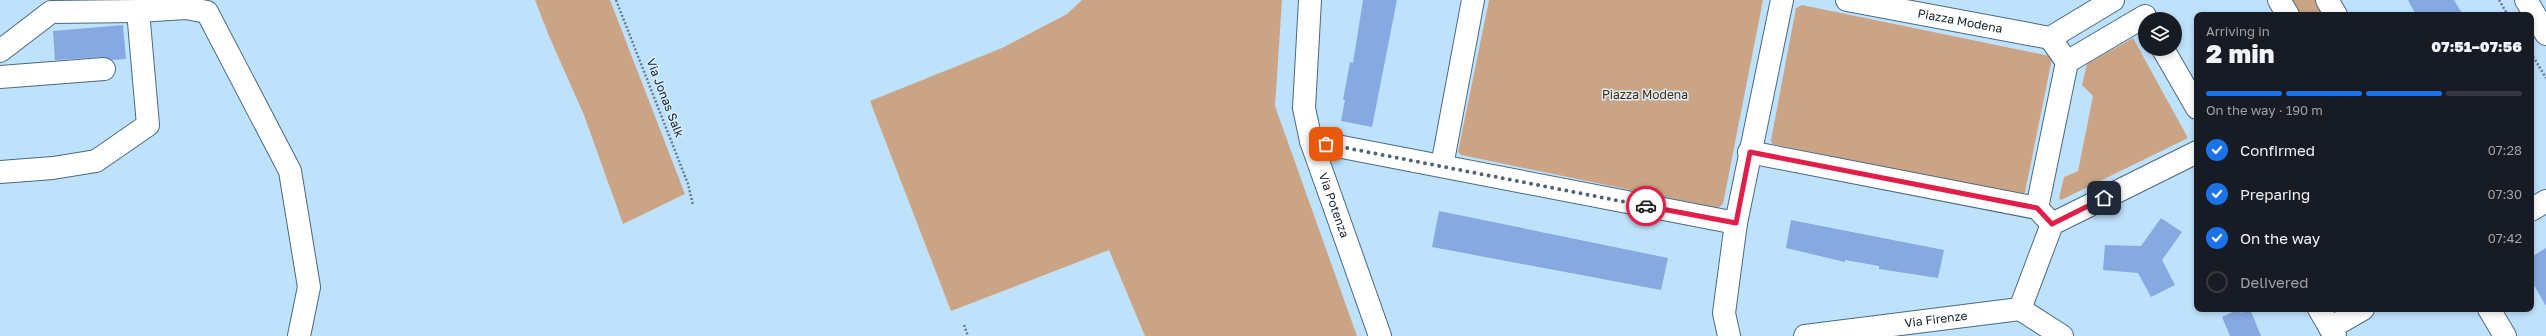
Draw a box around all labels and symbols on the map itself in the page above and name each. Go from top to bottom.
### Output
street label: Piazza Modena [1916,5,2004,36]
street label: Via Jonas Salk [644,56,688,140]
park label: Piazza Modena [1602,87,1688,102]
pin [1309,127,1343,161]
street label: Via Potenza [1316,170,1353,240]
pin [2087,181,2121,215]
courier [1626,186,1666,226]
street label: Via Firenze [1904,308,1968,330]

